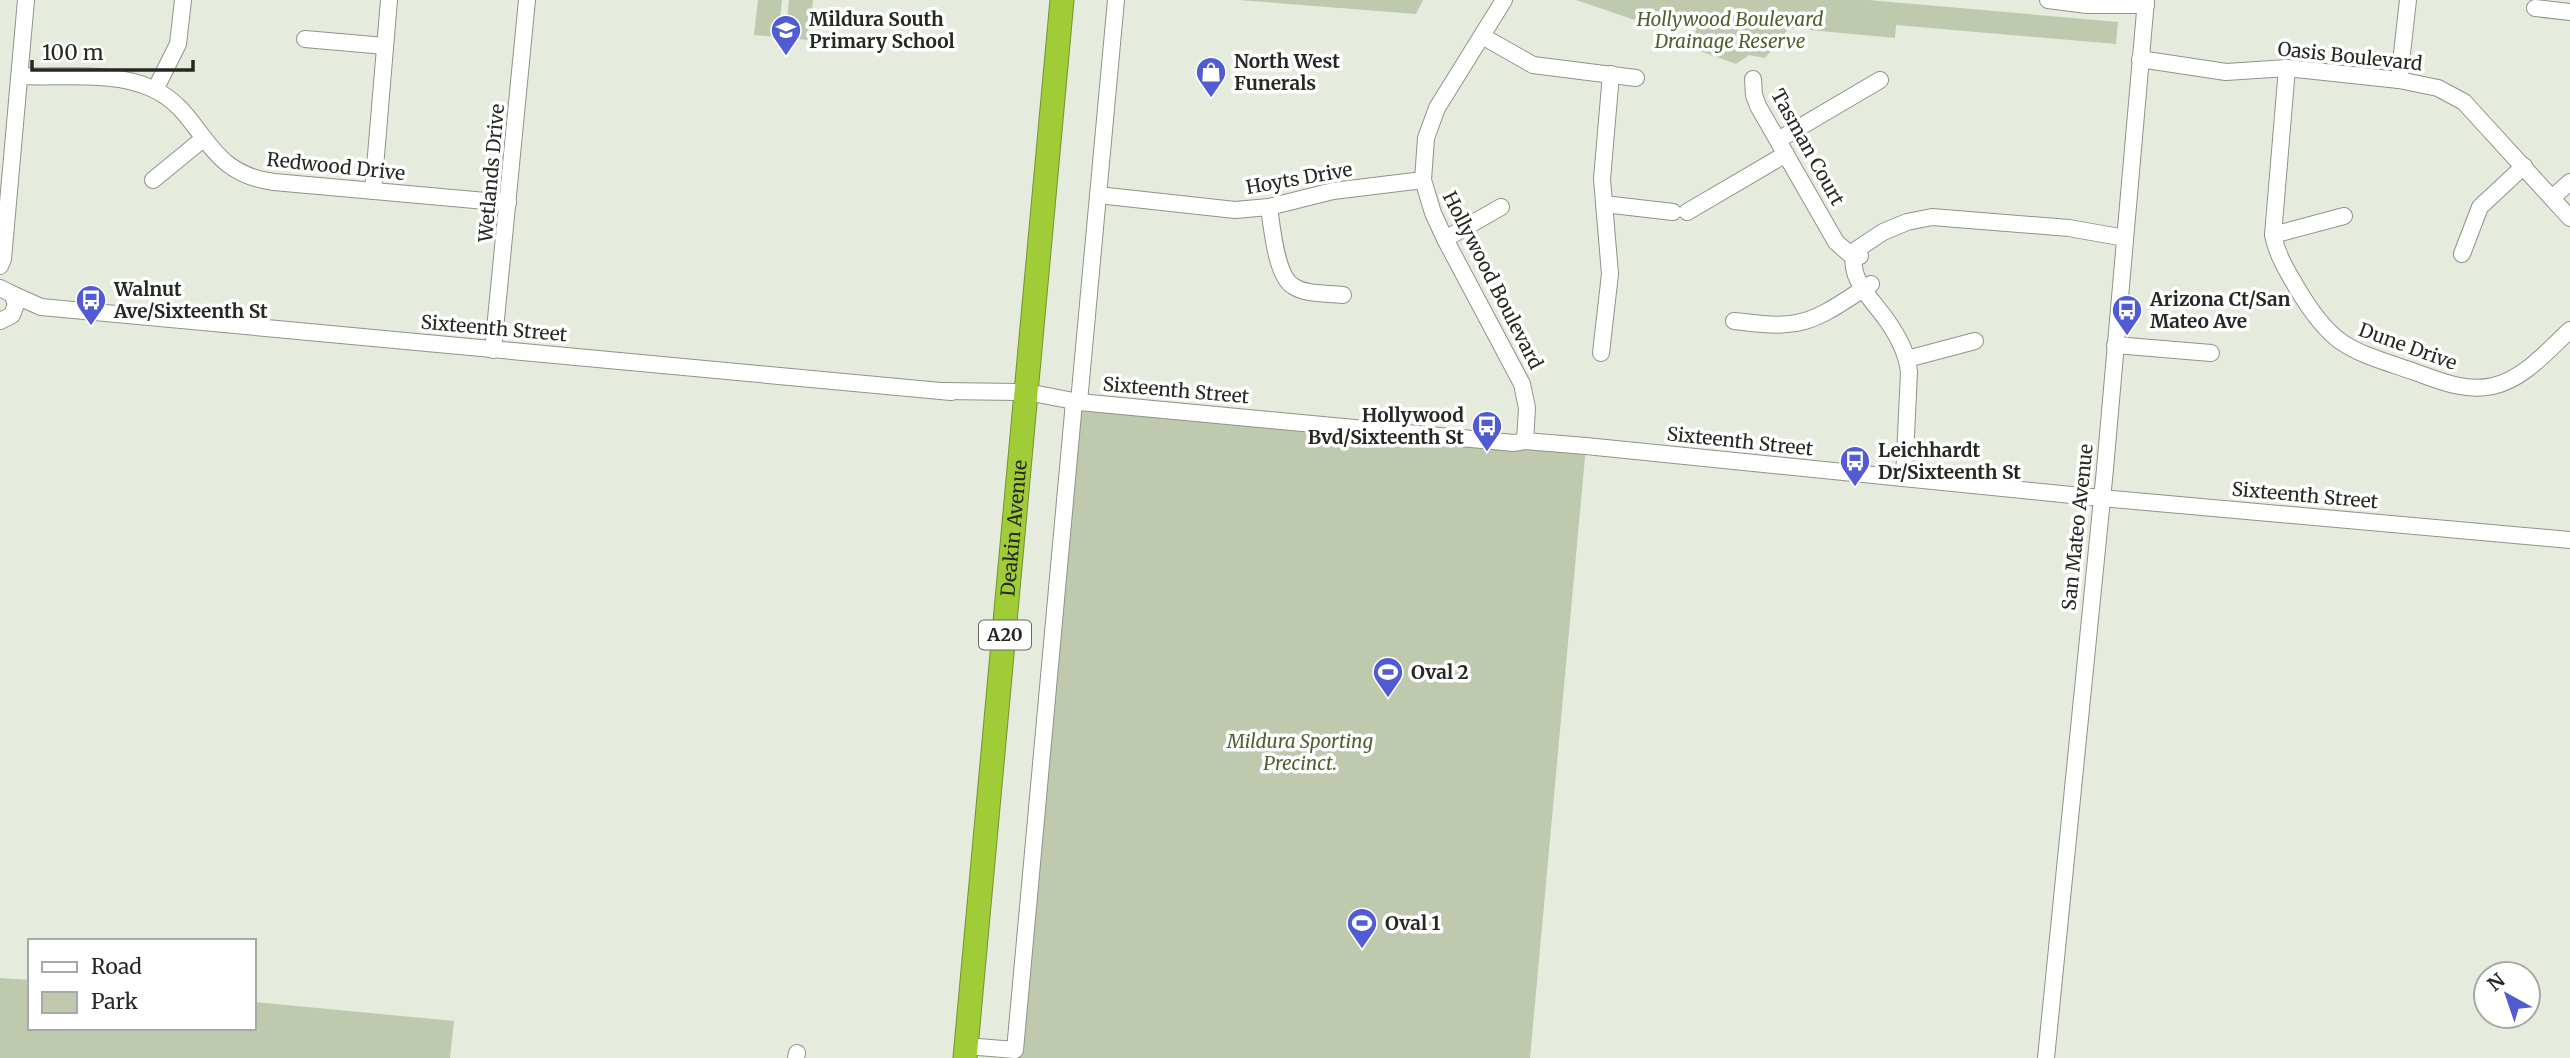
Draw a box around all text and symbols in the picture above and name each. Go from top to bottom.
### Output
place label: Mildura South Primary School [809,7,955,53]
park label: Hollywood Boulevard Drainage Reserve [1636,7,1823,53]
school or university icon: Mildura South Primary School [769,13,803,57]
scale bar [32,28,192,72]
street label: Oasis Boulevard [2276,36,2424,76]
text: 100 m [42,39,104,66]
place label: North West Funerals [1234,49,1340,95]
shop icon: North West Funerals [1194,55,1228,99]
street label: Tasman Court [1766,85,1850,210]
street label: Wetlands Drive [473,103,509,244]
street label: Redwood Drive [266,147,407,185]
street label: Hoyts Drive [1244,157,1354,199]
street label: Hollywood Boulevard [1438,187,1548,373]
place label: Walnut Ave/Sixteenth St [113,277,268,323]
bus stop icon: Walnut Ave/Sixteenth St [74,283,108,327]
place label: Arizona Ct/San Mateo Ave [2149,287,2291,333]
bus stop icon: Arizona Ct/San Mateo Ave [2110,293,2144,337]
street label: Sixteenth Street [420,310,569,346]
street label: Dune Drive [2356,317,2460,375]
street label: Sixteenth Street [1102,372,1251,408]
place label: Hollywood Bvd/Sixteenth St [1308,403,1464,449]
bus stop icon: Hollywood Bvd/Sixteenth St [1470,409,1504,453]
street label: Sixteenth Street [1666,421,1815,461]
place label: Leichhardt Dr/Sixteenth St [1878,438,2021,484]
street label: San Mateo Avenue [2056,442,2098,611]
bus stop icon: Leichhardt Dr/Sixteenth St [1838,444,1872,488]
street label: Deakin Avenue [995,459,1032,598]
street label: Sixteenth Street [2231,477,2380,513]
road number: A20 [979,620,1031,650]
sports icon: Oval 2 [1371,655,1405,699]
place label: Oval 2 [1411,660,1469,684]
park label: Mildura Sporting Precinct. [1226,729,1373,775]
sports icon: Oval 1 [1345,906,1379,950]
place label: Oval 1 [1385,911,1441,935]
legend [28,939,256,1030]
text: Road [91,953,142,980]
north arrow [2472,960,2542,1030]
text: N [2483,968,2510,996]
text: Park [91,988,138,1015]

